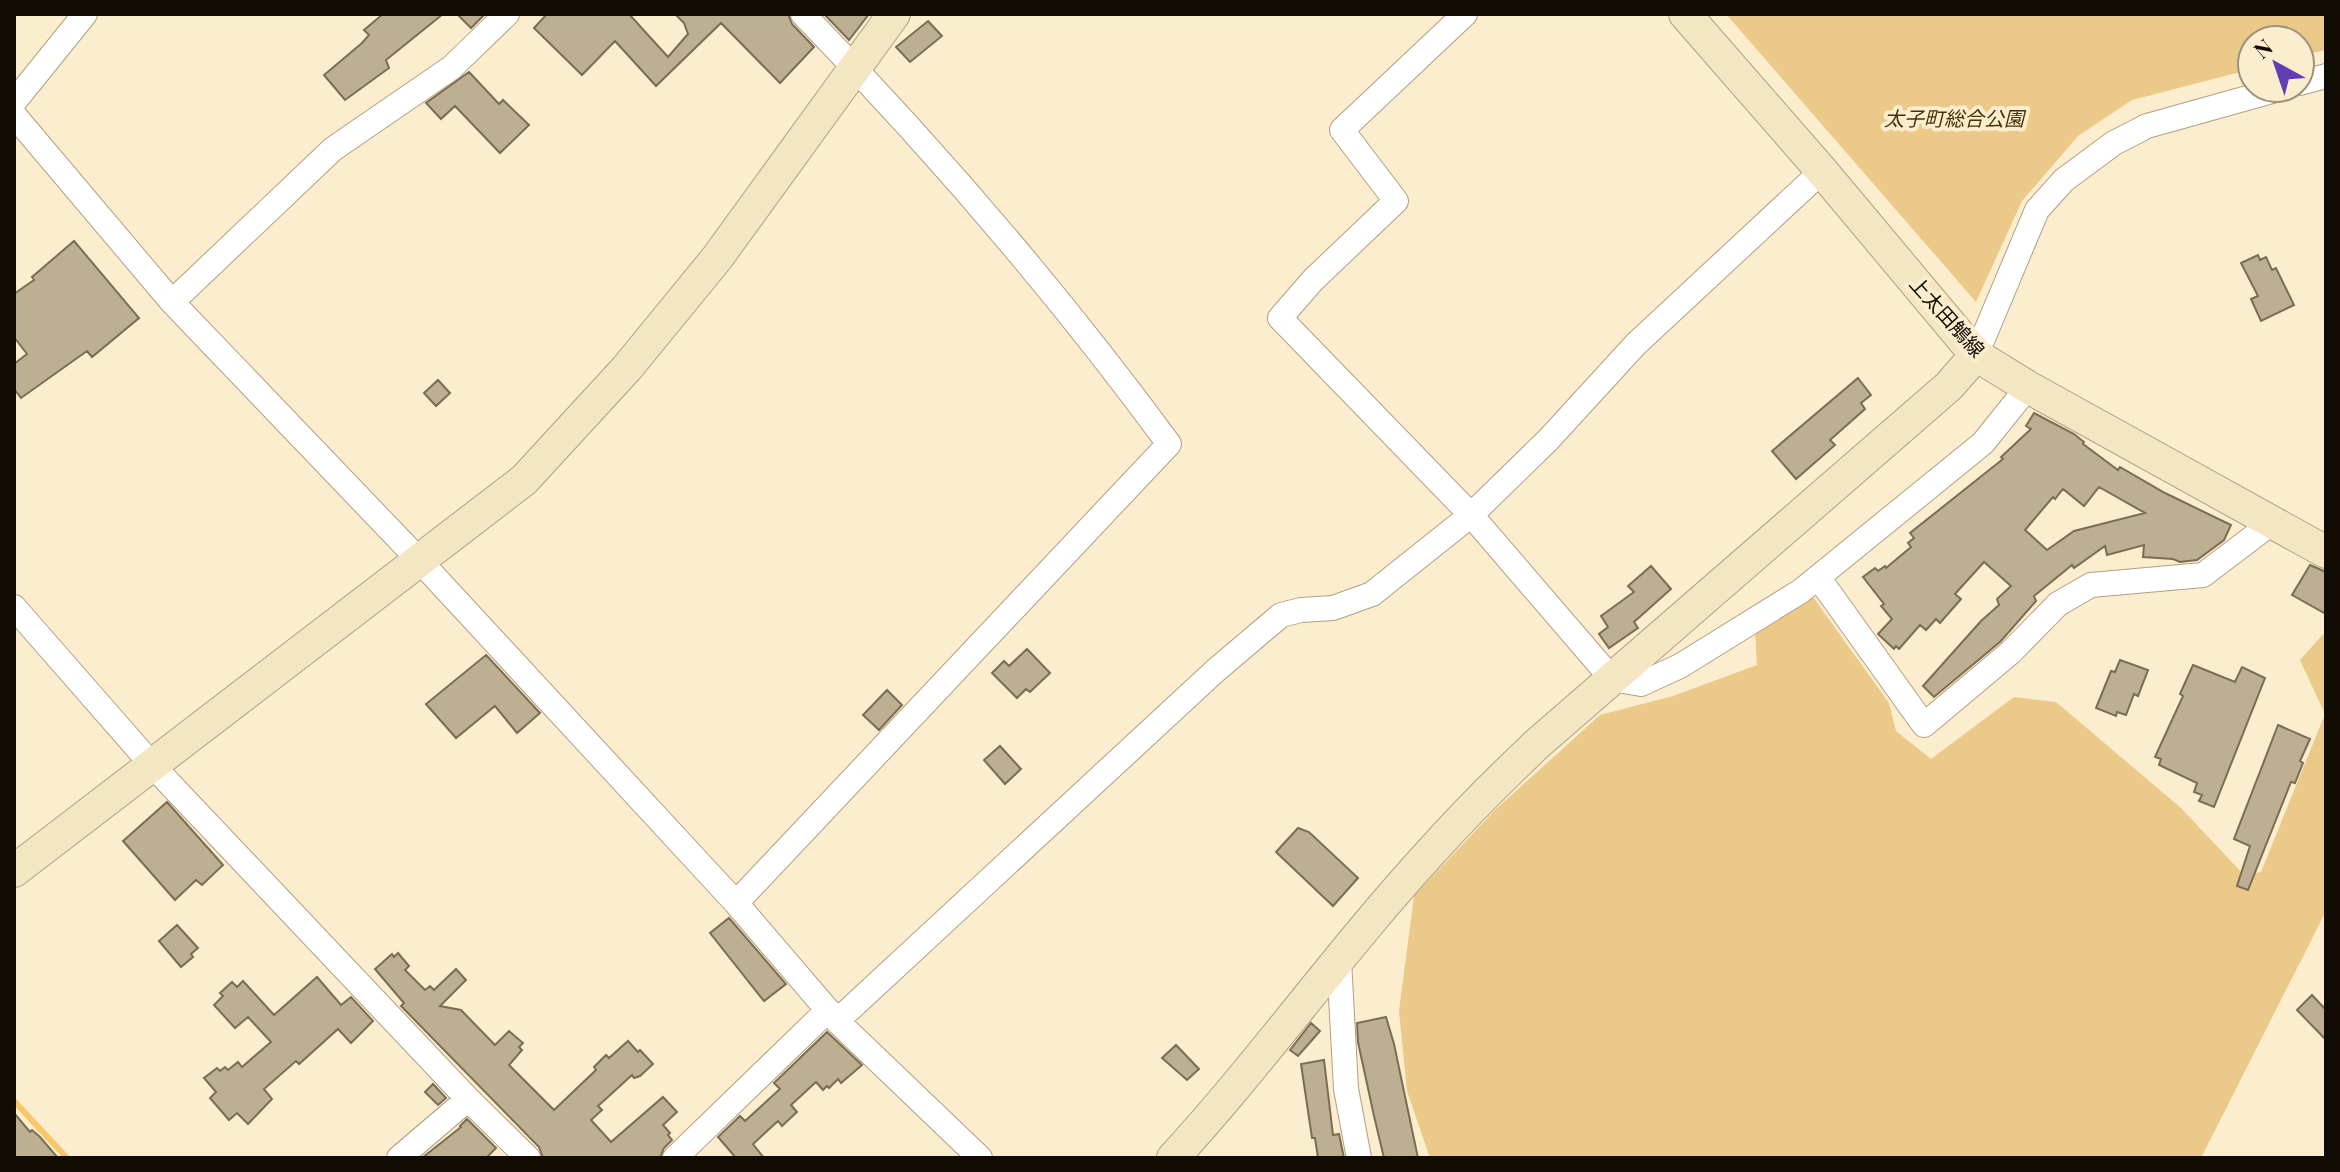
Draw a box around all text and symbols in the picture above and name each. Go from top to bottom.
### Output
north arrow [2236,24,2316,104]
text: N [2247,31,2278,65]
park label: 太子町総合公園 [1884,104,2027,131]
street label: 上太田鵤線 [1905,270,1992,362]

